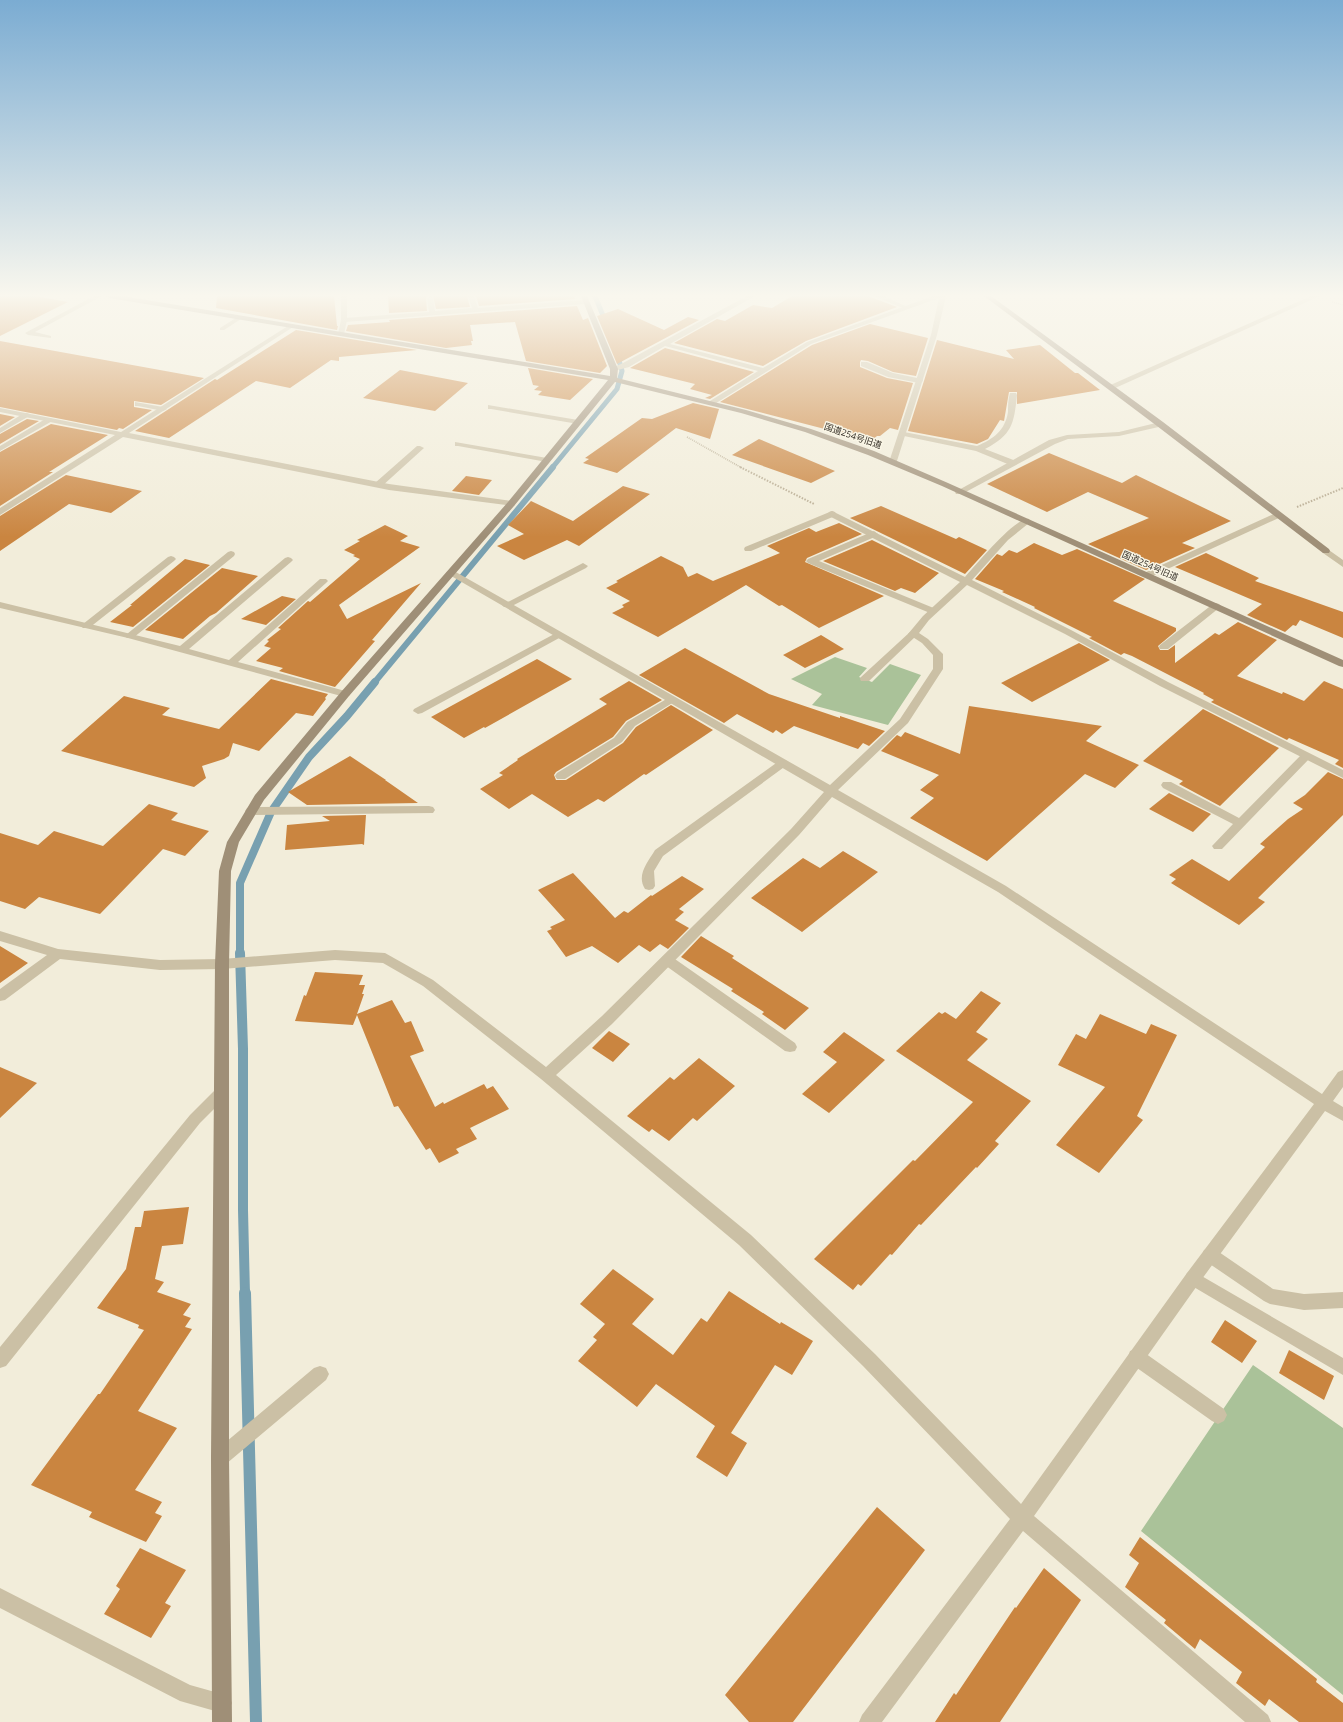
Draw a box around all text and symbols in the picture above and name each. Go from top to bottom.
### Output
street label: 国道254号旧道 [822,420,884,452]
street label: 国道254号旧道 [1120,547,1180,584]

